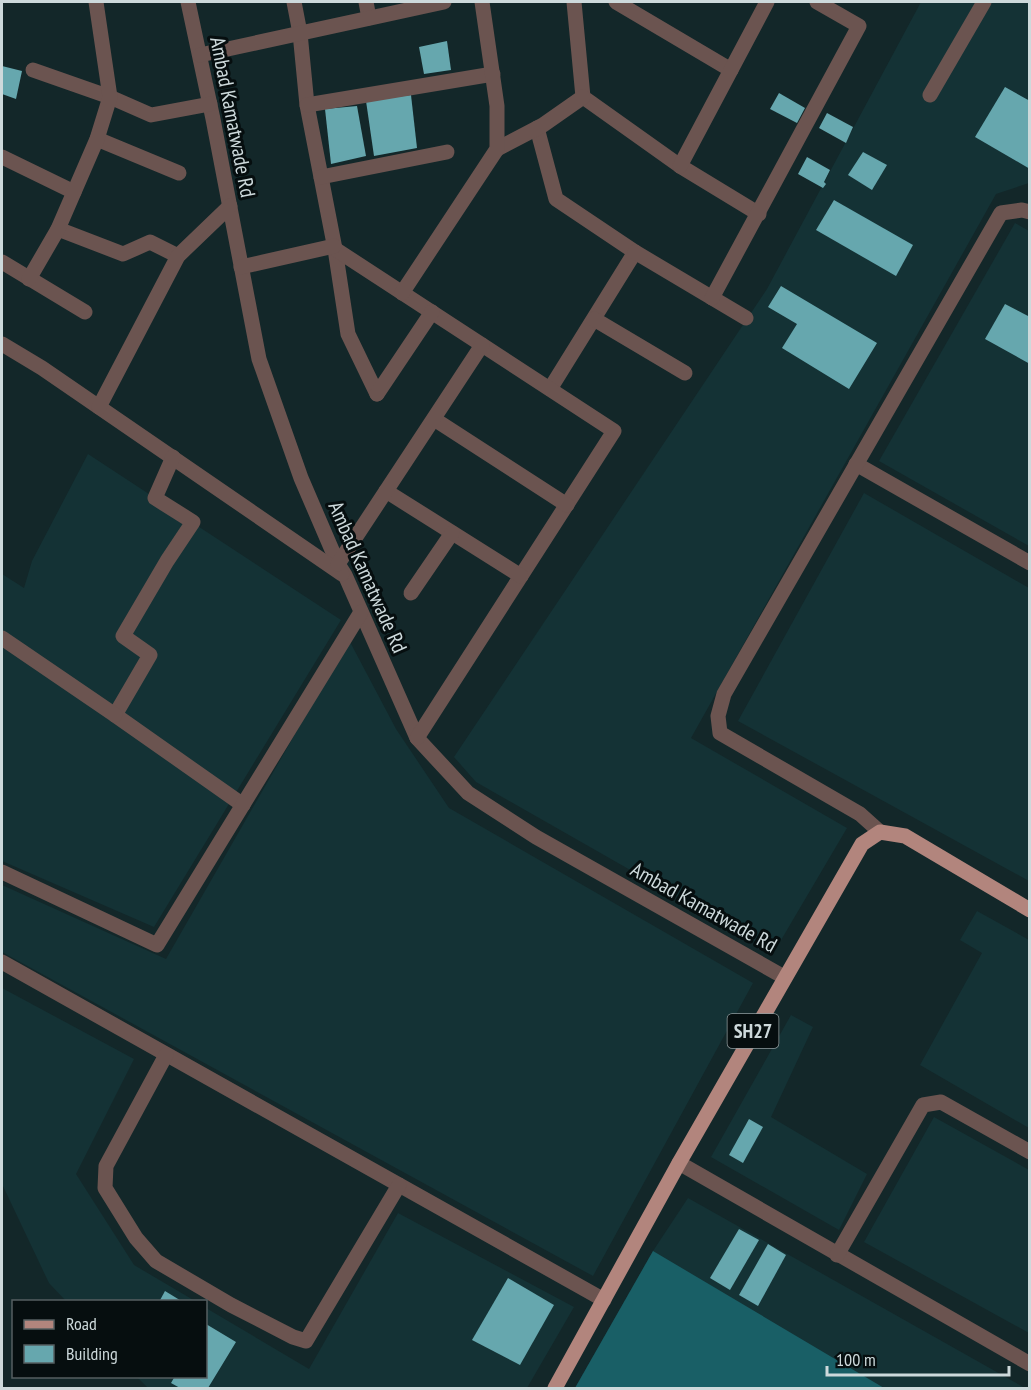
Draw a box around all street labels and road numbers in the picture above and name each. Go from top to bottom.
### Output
street label: Ambad Kamatwade Rd [204,34,262,200]
street label: Ambad Kamatwade Rd [323,497,413,657]
street label: Ambad Kamatwade Rd [626,856,782,958]
road number: SH27 [728,1014,778,1048]

